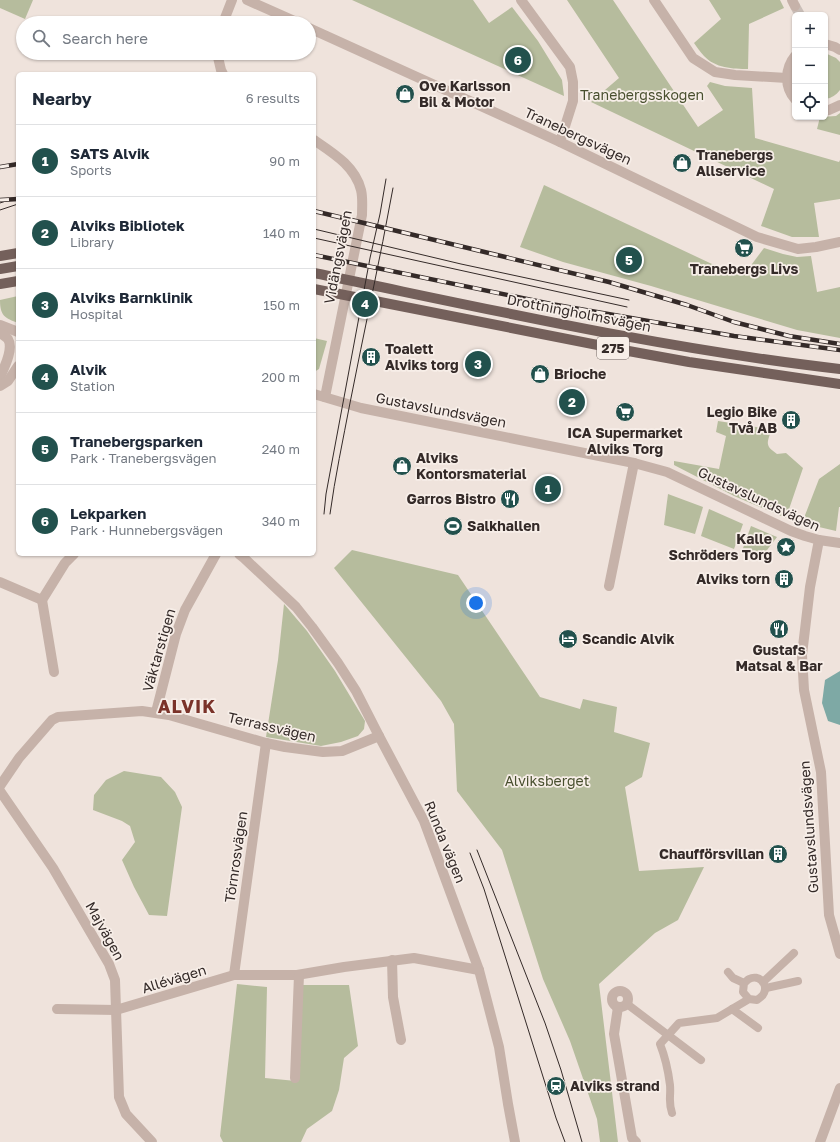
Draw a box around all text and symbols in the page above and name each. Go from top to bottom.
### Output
map controls [792,12,828,120]
button: + [792,12,828,48]
search box [16,16,316,60]
icon: search [30,27,52,49]
text: Search here [62,29,148,47]
pin: 6 [505,45,531,75]
button: − [792,48,828,84]
place label: Ove Karlsson Bil & Motor [419,77,511,110]
shop icon: Ove Karlsson Bil & Motor [394,83,416,105]
button: locate [792,84,828,120]
park label: Tranebergsskogen [580,86,704,103]
text: Nearby [32,88,92,109]
text: 6 results [246,90,300,106]
street label: Tranebergsvägen [522,103,634,168]
text: SATS Alvik [70,144,150,162]
place label: Tranebergs Allservice [696,146,773,179]
shop icon: Tranebergs Allservice [671,152,693,174]
text: 1 [42,153,48,169]
text: 90 m [269,153,300,169]
text: Sports [70,162,112,178]
street label: Vidängsvägen [320,209,355,305]
text: Alviks Bibliotek [70,216,185,234]
text: 2 [41,225,49,241]
text: 140 m [263,225,300,241]
text: Library [70,234,114,250]
supermarket icon: Tranebergs Livs [733,237,755,259]
pin: 5 [616,245,642,275]
place label: Tranebergs Livs [690,260,798,277]
text: Alviks Barnklinik [70,288,193,306]
pin: 4 [352,289,378,319]
street label: Drottningholmsvägen [506,290,653,335]
text: 3 [41,297,49,313]
text: 150 m [263,297,300,313]
text: Hospital [70,306,123,322]
road number: 275 [597,337,629,359]
place label: Toalett Alviks torg [385,340,459,373]
building icon: Toalett Alviks torg [360,346,382,368]
pin: 3 [465,349,491,379]
text: Alvik [70,360,107,378]
shop icon: Brioche [529,363,551,385]
place label: Brioche [554,365,606,382]
text: 4 [41,369,49,385]
text: 200 m [262,369,300,385]
text: Station [70,378,115,394]
pin: 2 [559,387,585,417]
street label: Gustavslundsvägen [374,389,508,431]
supermarket icon: ICA Supermarket Alviks Torg [614,401,636,423]
place label: Legio Bike Två AB [707,403,777,436]
building icon: Legio Bike Två AB [780,409,802,431]
place label: ICA Supermarket Alviks Torg [567,424,683,457]
text: Tranebergsparken [70,432,203,450]
text: 5 [41,441,49,457]
text: 240 m [262,441,300,457]
place label: Alviks Kontorsmaterial [416,449,527,482]
text: Park · Tranebergsvägen [70,450,217,466]
shop icon: Alviks Kontorsmaterial [391,455,413,477]
street label: Gustavslundsvägen [696,463,823,534]
pin: 1 [535,474,561,504]
restaurant icon: Garros Bistro [499,488,521,510]
place label: Garros Bistro [406,490,496,507]
text: Lekparken [70,504,146,522]
text: 6 [41,513,49,529]
text: 340 m [262,513,300,529]
sports icon: Salkhallen [442,515,464,537]
place label: Salkhallen [467,517,540,534]
text: Park · Hunnebergsvägen [70,522,223,538]
place label: Kalle Schröders Torg [669,530,772,563]
place icon: Kalle Schröders Torg [775,536,797,558]
building icon: Alviks torn [773,568,795,590]
place label: Alviks torn [696,570,770,587]
your location [466,593,486,613]
street label: Väktarstigen [139,606,179,693]
restaurant icon: Gustafs Matsal & Bar [768,618,790,640]
hotel icon: Scandic Alvik [557,628,579,650]
place label: Scandic Alvik [582,630,675,647]
place label: Gustafs Matsal & Bar [735,641,823,674]
district label: ALVIK [158,695,216,717]
street label: Terrassvägen [226,708,318,745]
street label: Gustavslundsvägen [795,760,822,894]
park label: Alviksberget [505,772,589,789]
street label: Runda vägen [421,798,470,885]
street label: Törnrosvägen [221,810,250,904]
building icon: Chaufförsvillan [767,843,789,865]
place label: Chaufförsvillan [659,845,764,862]
street label: Majvägen [82,898,129,963]
street label: Allévägen [140,961,208,996]
station icon: Alviks strand [545,1075,567,1097]
place label: Alviks strand [570,1077,660,1094]

